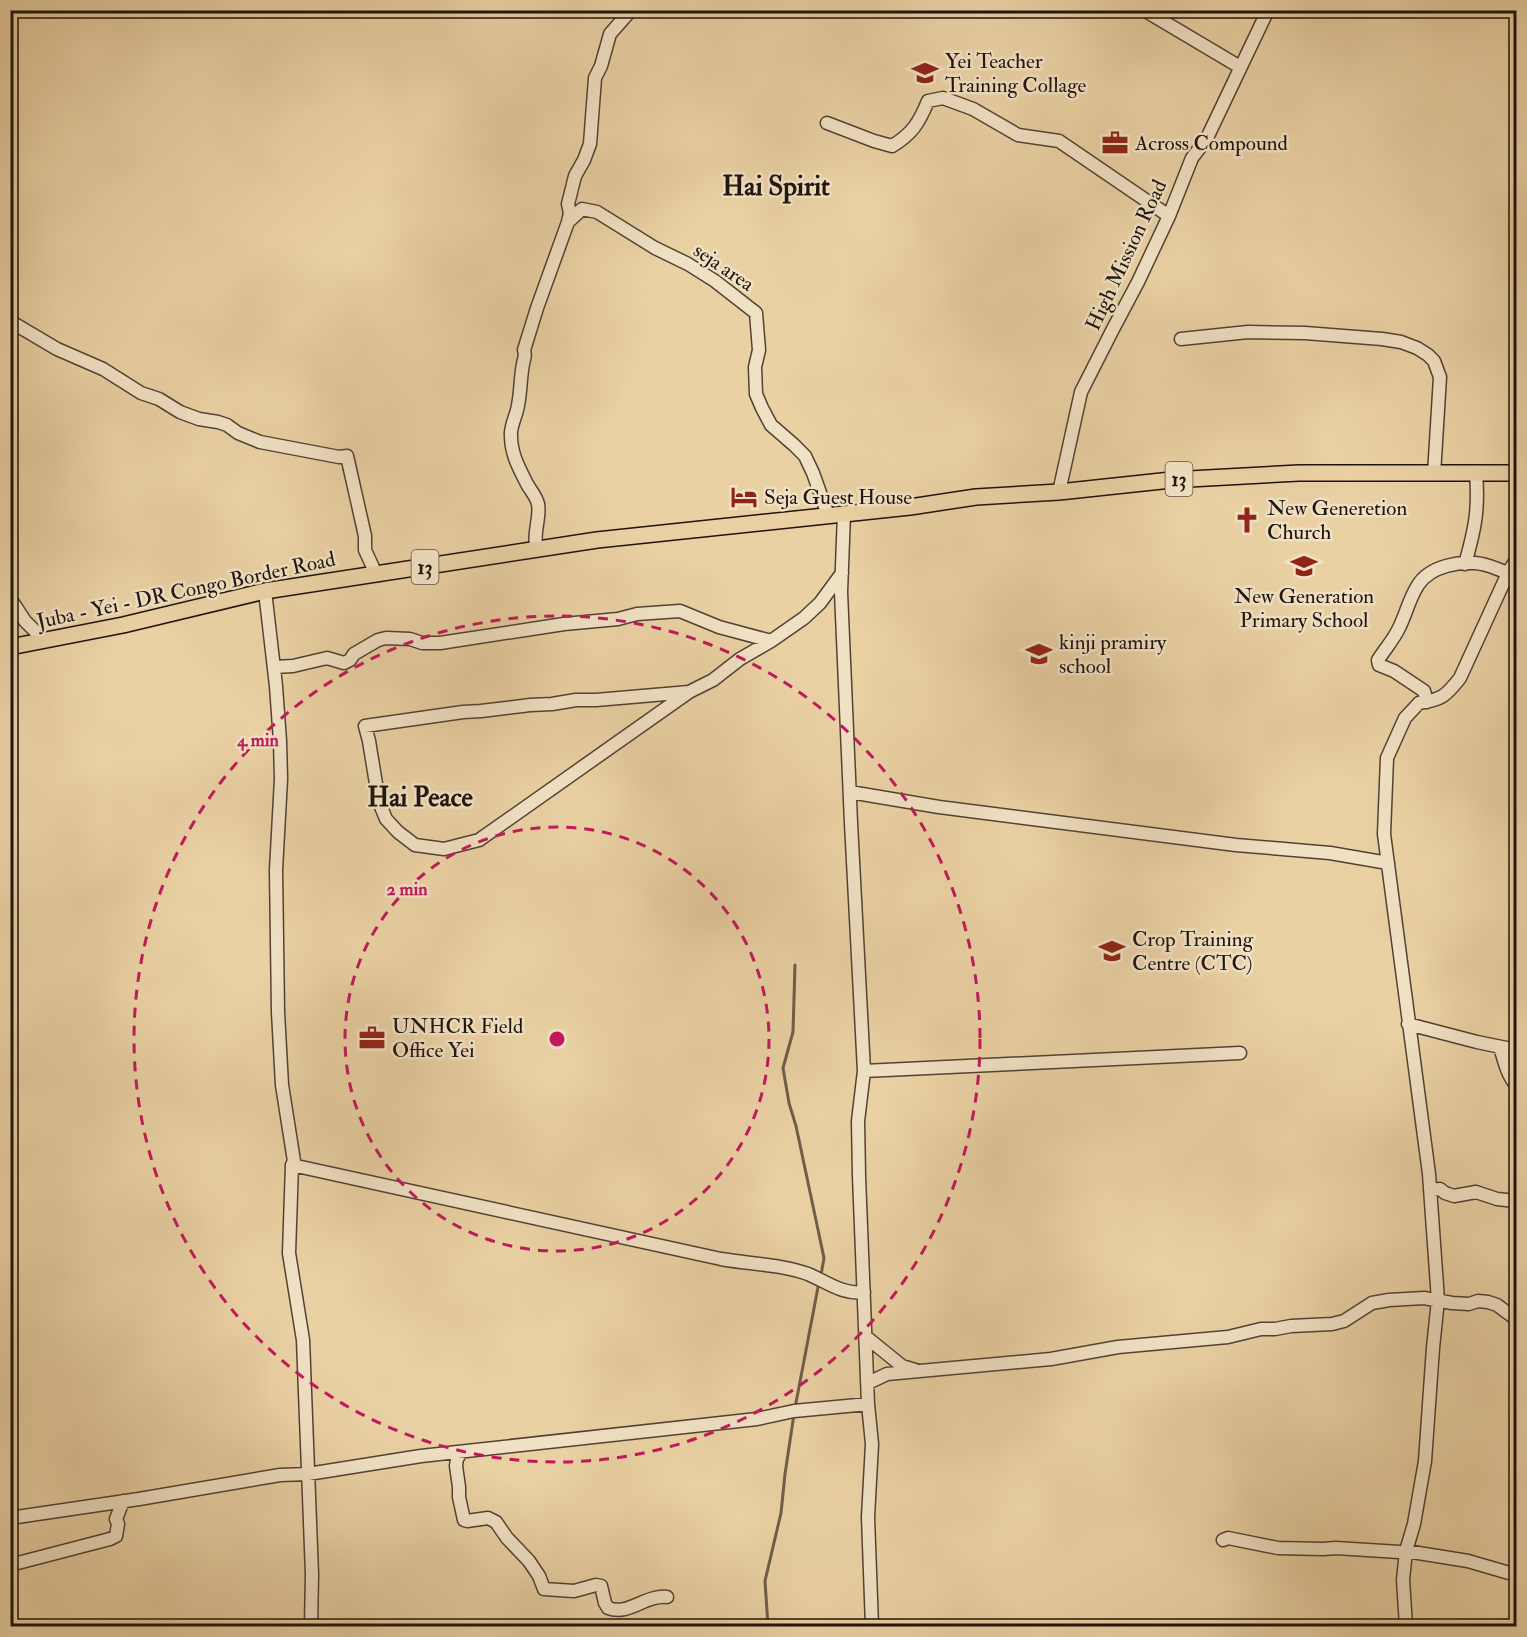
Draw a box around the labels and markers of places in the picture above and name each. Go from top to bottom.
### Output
place label: Yei Teacher Training Collage [945,48,1086,99]
school or university icon: Yei Teacher Training Collage [910,58,940,88]
office icon: Across Compound [1100,128,1130,158]
place label: Across Compound [1134,130,1289,157]
hotel icon: Seja Guest House [729,482,759,512]
place label: Seja Guest House [764,484,912,511]
place label: New Generetion Church [1267,495,1407,546]
church icon: New Generetion Church [1232,505,1262,535]
school or university icon: New Generation Primary School [1289,551,1319,581]
place label: New Generation Primary School [1234,583,1374,634]
place label: kinji pramiry school [1059,629,1167,680]
school or university icon: kinji pramiry school [1024,639,1054,669]
place label: Crop Training Centre (CTC) [1132,926,1254,977]
school or university icon: Crop Training Centre (CTC) [1097,936,1127,966]
place label: UNHCR Field Office Yei [392,1013,524,1064]
office icon: UNHCR Field Office Yei [357,1023,387,1053]
centre of rings [547,1029,567,1049]

